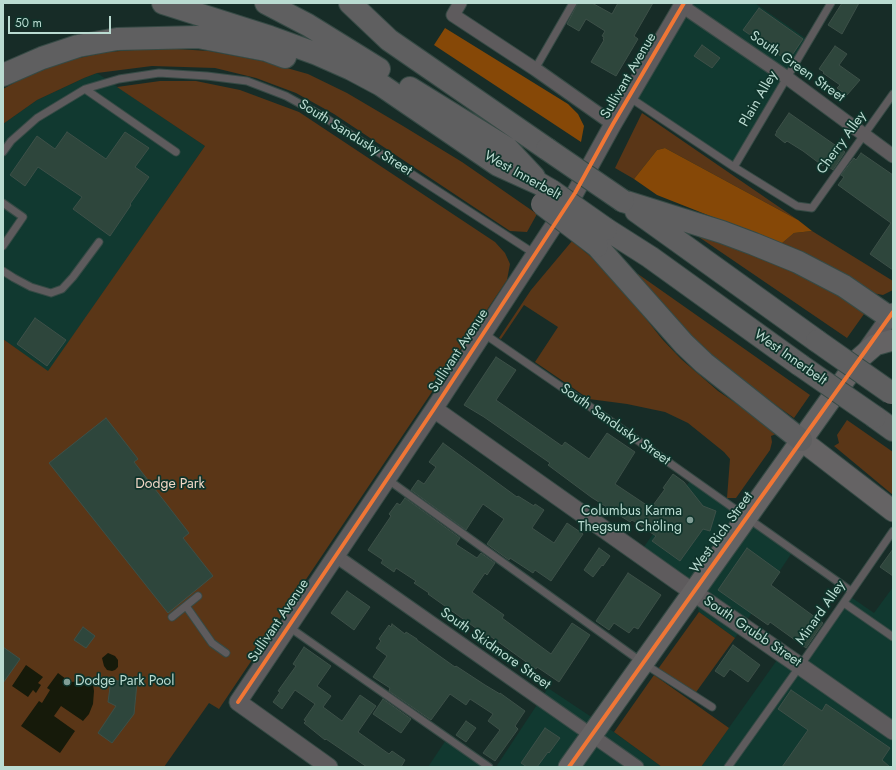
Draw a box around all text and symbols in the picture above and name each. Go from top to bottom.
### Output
scale bar [10,8,113,34]
text: 50 m [15,14,42,32]
street label: South Green Street [746,28,848,106]
street label: Sullivant Avenue [598,30,660,122]
street label: Plain Alley [736,68,782,130]
street label: South Sandusky Street [295,96,415,180]
street label: Cherry Alley [814,108,870,178]
street label: West Innerbelt [481,148,563,204]
street label: Sullivant Avenue [426,306,492,396]
street label: West Innerbelt [750,327,830,389]
street label: South Sandusky Street [557,381,673,469]
park label: Dodge Park [135,477,205,493]
street label: West Rich Street [687,489,757,577]
place label: Columbus Karma Thegsum Chöling [578,504,682,536]
marker: Columbus Karma Thegsum Chöling [685,515,695,525]
street label: Sullivant Avenue [245,576,313,666]
street label: Minard Alley [793,578,849,648]
street label: South Grubb Street [700,593,804,671]
street label: South Skidmore Street [437,605,553,693]
place label: Dodge Park Pool [75,674,174,690]
marker: Dodge Park Pool [62,677,72,687]

